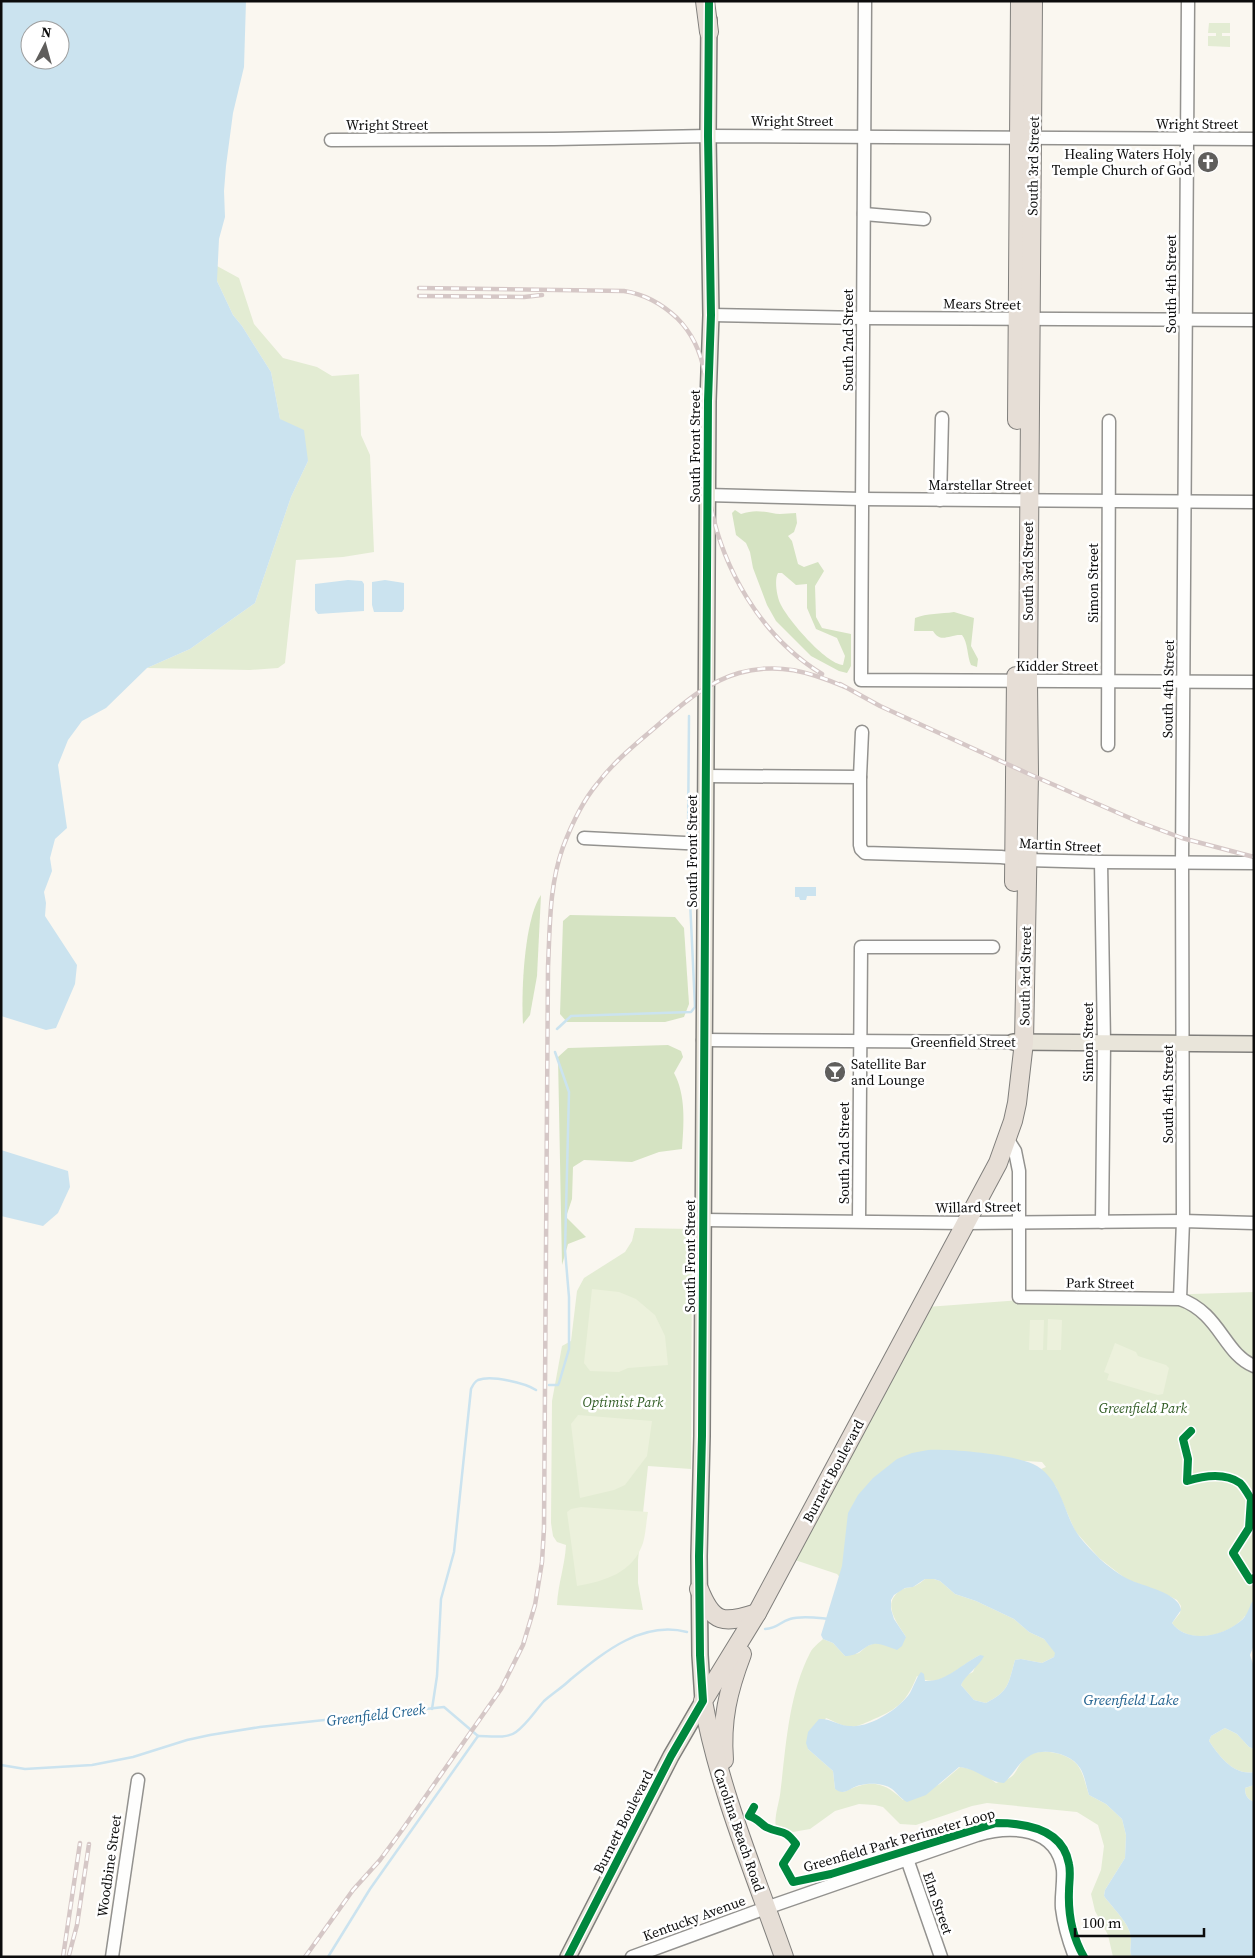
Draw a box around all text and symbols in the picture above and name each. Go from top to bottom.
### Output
north arrow [20,20,70,70]
text: N [40,22,52,43]
street label: Wright Street [751,111,834,131]
street label: Wright Street [1156,114,1239,134]
street label: Wright Street [346,115,429,135]
street label: South 3rd Street [1022,116,1044,216]
place label: Healing Waters Holy Temple Church of God [1052,144,1193,180]
church icon: Healing Waters Holy Temple Church of God [1196,150,1220,174]
street label: South 4th Street [1161,234,1181,333]
street label: South 2nd Street [838,289,858,391]
street label: Mears Street [943,293,1021,315]
street label: South Front Street [685,389,705,502]
street label: Marstellar Street [928,475,1032,495]
street label: South 3rd Street [1018,521,1038,621]
street label: Simon Street [1083,543,1103,623]
street label: South 4th Street [1157,639,1179,738]
street label: Kidder Street [1016,656,1098,676]
street label: South Front Street [682,794,702,907]
street label: Martin Street [1018,833,1102,857]
street label: South 3rd Street [1014,926,1036,1026]
street label: Simon Street [1078,1002,1098,1082]
street label: Greenfield Street [910,1032,1016,1052]
street label: South 4th Street [1158,1044,1178,1143]
place label: Satellite Bar and Lounge [851,1054,926,1090]
bar icon: Satellite Bar and Lounge [823,1060,847,1084]
street label: South 2nd Street [834,1102,854,1204]
street label: Willard Street [935,1196,1022,1218]
street label: South Front Street [680,1199,700,1312]
street label: Park Street [1066,1272,1135,1294]
park label: Optimist Park [583,1392,664,1412]
park label: Greenfield Park [1099,1398,1188,1418]
street label: Burnett Boulevard [797,1416,869,1526]
water label: Greenfield Lake [1083,1689,1179,1710]
water label: Greenfield Creek [325,1698,428,1731]
street label: Carolina Beach Road [708,1766,770,1895]
street label: Burnett Boulevard [588,1767,658,1877]
street label: Greenfield Park Perimeter Loop [801,1803,997,1877]
street label: Woodbine Street [92,1813,126,1918]
street label: Elm Street [918,1869,958,1937]
street label: Kentucky Avenue [640,1890,748,1946]
scale bar [1075,1906,1204,1938]
text: 100 m [1082,1912,1122,1933]

